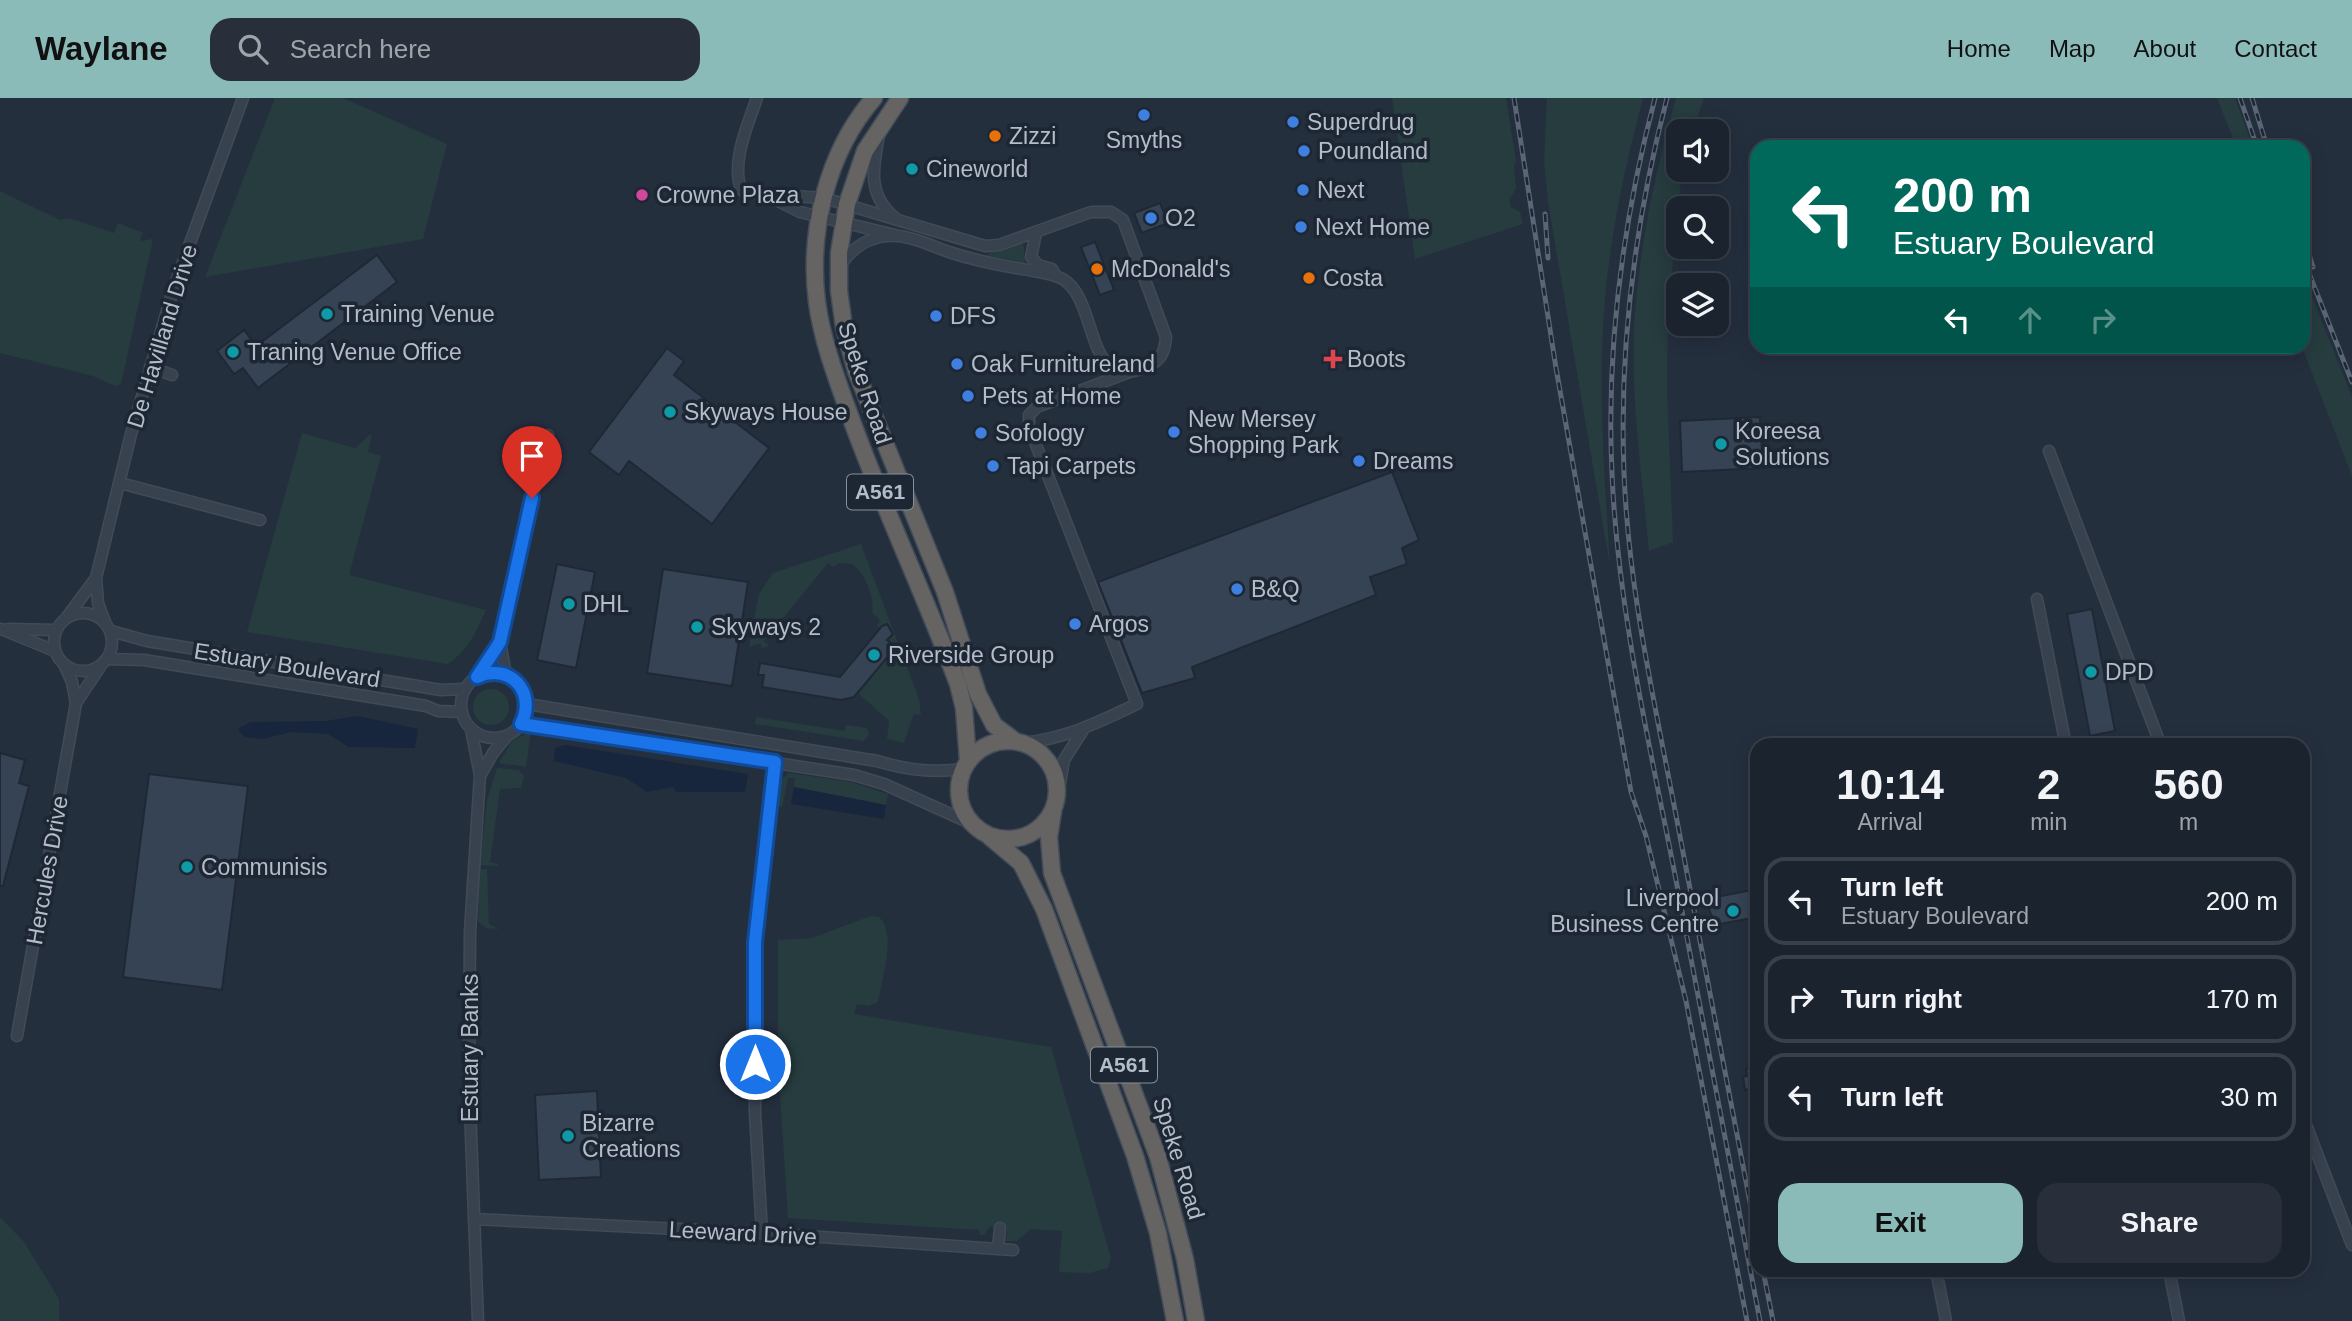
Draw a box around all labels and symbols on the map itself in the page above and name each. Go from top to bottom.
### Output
marker: Smyths [1136,107,1152,123]
place label: Superdrug [1307,109,1414,135]
marker: Superdrug [1285,114,1301,130]
place label: Zizzi [1009,123,1056,149]
place label: Smyths [1106,127,1182,153]
marker: Zizzi [987,128,1003,144]
place label: Poundland [1318,138,1428,164]
marker: Poundland [1296,143,1312,159]
place label: Cineworld [926,156,1028,182]
marker: Cineworld [904,161,920,177]
place label: Next [1317,177,1365,203]
place label: Crowne Plaza [656,182,799,208]
marker: Next [1295,182,1311,198]
marker: Crowne Plaza [634,187,650,203]
place label: O2 [1165,205,1196,231]
marker: O2 [1143,210,1159,226]
place label: Next Home [1315,214,1430,240]
marker: Next Home [1293,219,1309,235]
street label: De Havilland Drive [122,241,202,431]
place label: McDonald's [1111,256,1230,282]
marker: McDonald's [1089,261,1105,277]
place label: Costa [1323,265,1383,291]
marker: Costa [1301,270,1317,286]
place label: Training Venue [341,301,495,327]
place label: DFS [950,303,996,329]
marker: Training Venue [319,306,335,322]
marker: DFS [928,308,944,324]
street label: Speke Road [833,319,897,447]
place label: Traning Venue Office [247,339,462,365]
marker: Traning Venue Office [225,344,241,360]
place label: Boots [1347,346,1406,372]
place label: Oak Furnitureland [971,351,1155,377]
marker: Boots [1325,351,1341,367]
marker: Oak Furnitureland [949,356,965,372]
place label: Pets at Home [982,383,1121,409]
marker: Pets at Home [960,388,976,404]
place label: Skyways House [684,399,848,425]
marker: Skyways House [662,404,678,420]
place label: New Mersey Shopping Park [1188,406,1339,458]
place label: Koreesa Solutions [1735,418,1830,470]
place label: Sofology [995,420,1085,446]
marker: New Mersey Shopping Park [1166,424,1182,440]
marker: Sofology [973,425,989,441]
pin [502,426,562,498]
marker: Koreesa Solutions [1713,436,1729,452]
place label: Dreams [1373,448,1454,474]
place label: Tapi Carpets [1007,453,1136,479]
marker: Dreams [1351,453,1367,469]
marker: Tapi Carpets [985,458,1001,474]
road number: A561 [847,474,913,510]
place label: B&Q [1251,576,1300,602]
marker: B&Q [1229,581,1245,597]
place label: DHL [583,591,629,617]
marker: DHL [561,596,577,612]
place label: Argos [1089,611,1149,637]
place label: Skyways 2 [711,614,821,640]
marker: Argos [1067,616,1083,632]
marker: Skyways 2 [689,619,705,635]
street label: Estuary Boulevard [192,637,382,693]
place label: Riverside Group [888,642,1054,668]
marker: Riverside Group [866,647,882,663]
place label: DPD [2105,659,2154,685]
marker: DPD [2083,664,2099,680]
street label: Hercules Drive [21,793,73,947]
place label: Communisis [201,854,328,880]
marker: Communisis [179,859,195,875]
place label: Liverpool Business Centre [1550,885,1719,937]
marker: Liverpool Business Centre [1725,903,1741,919]
street label: Estuary Banks [457,974,483,1122]
position arrow [718,1027,792,1101]
road number: A561 [1091,1048,1157,1082]
street label: Speke Road [1148,1094,1210,1222]
place label: Bizarre Creations [582,1110,680,1162]
marker: Bizarre Creations [560,1128,576,1144]
street label: Leeward Drive [668,1216,818,1250]

